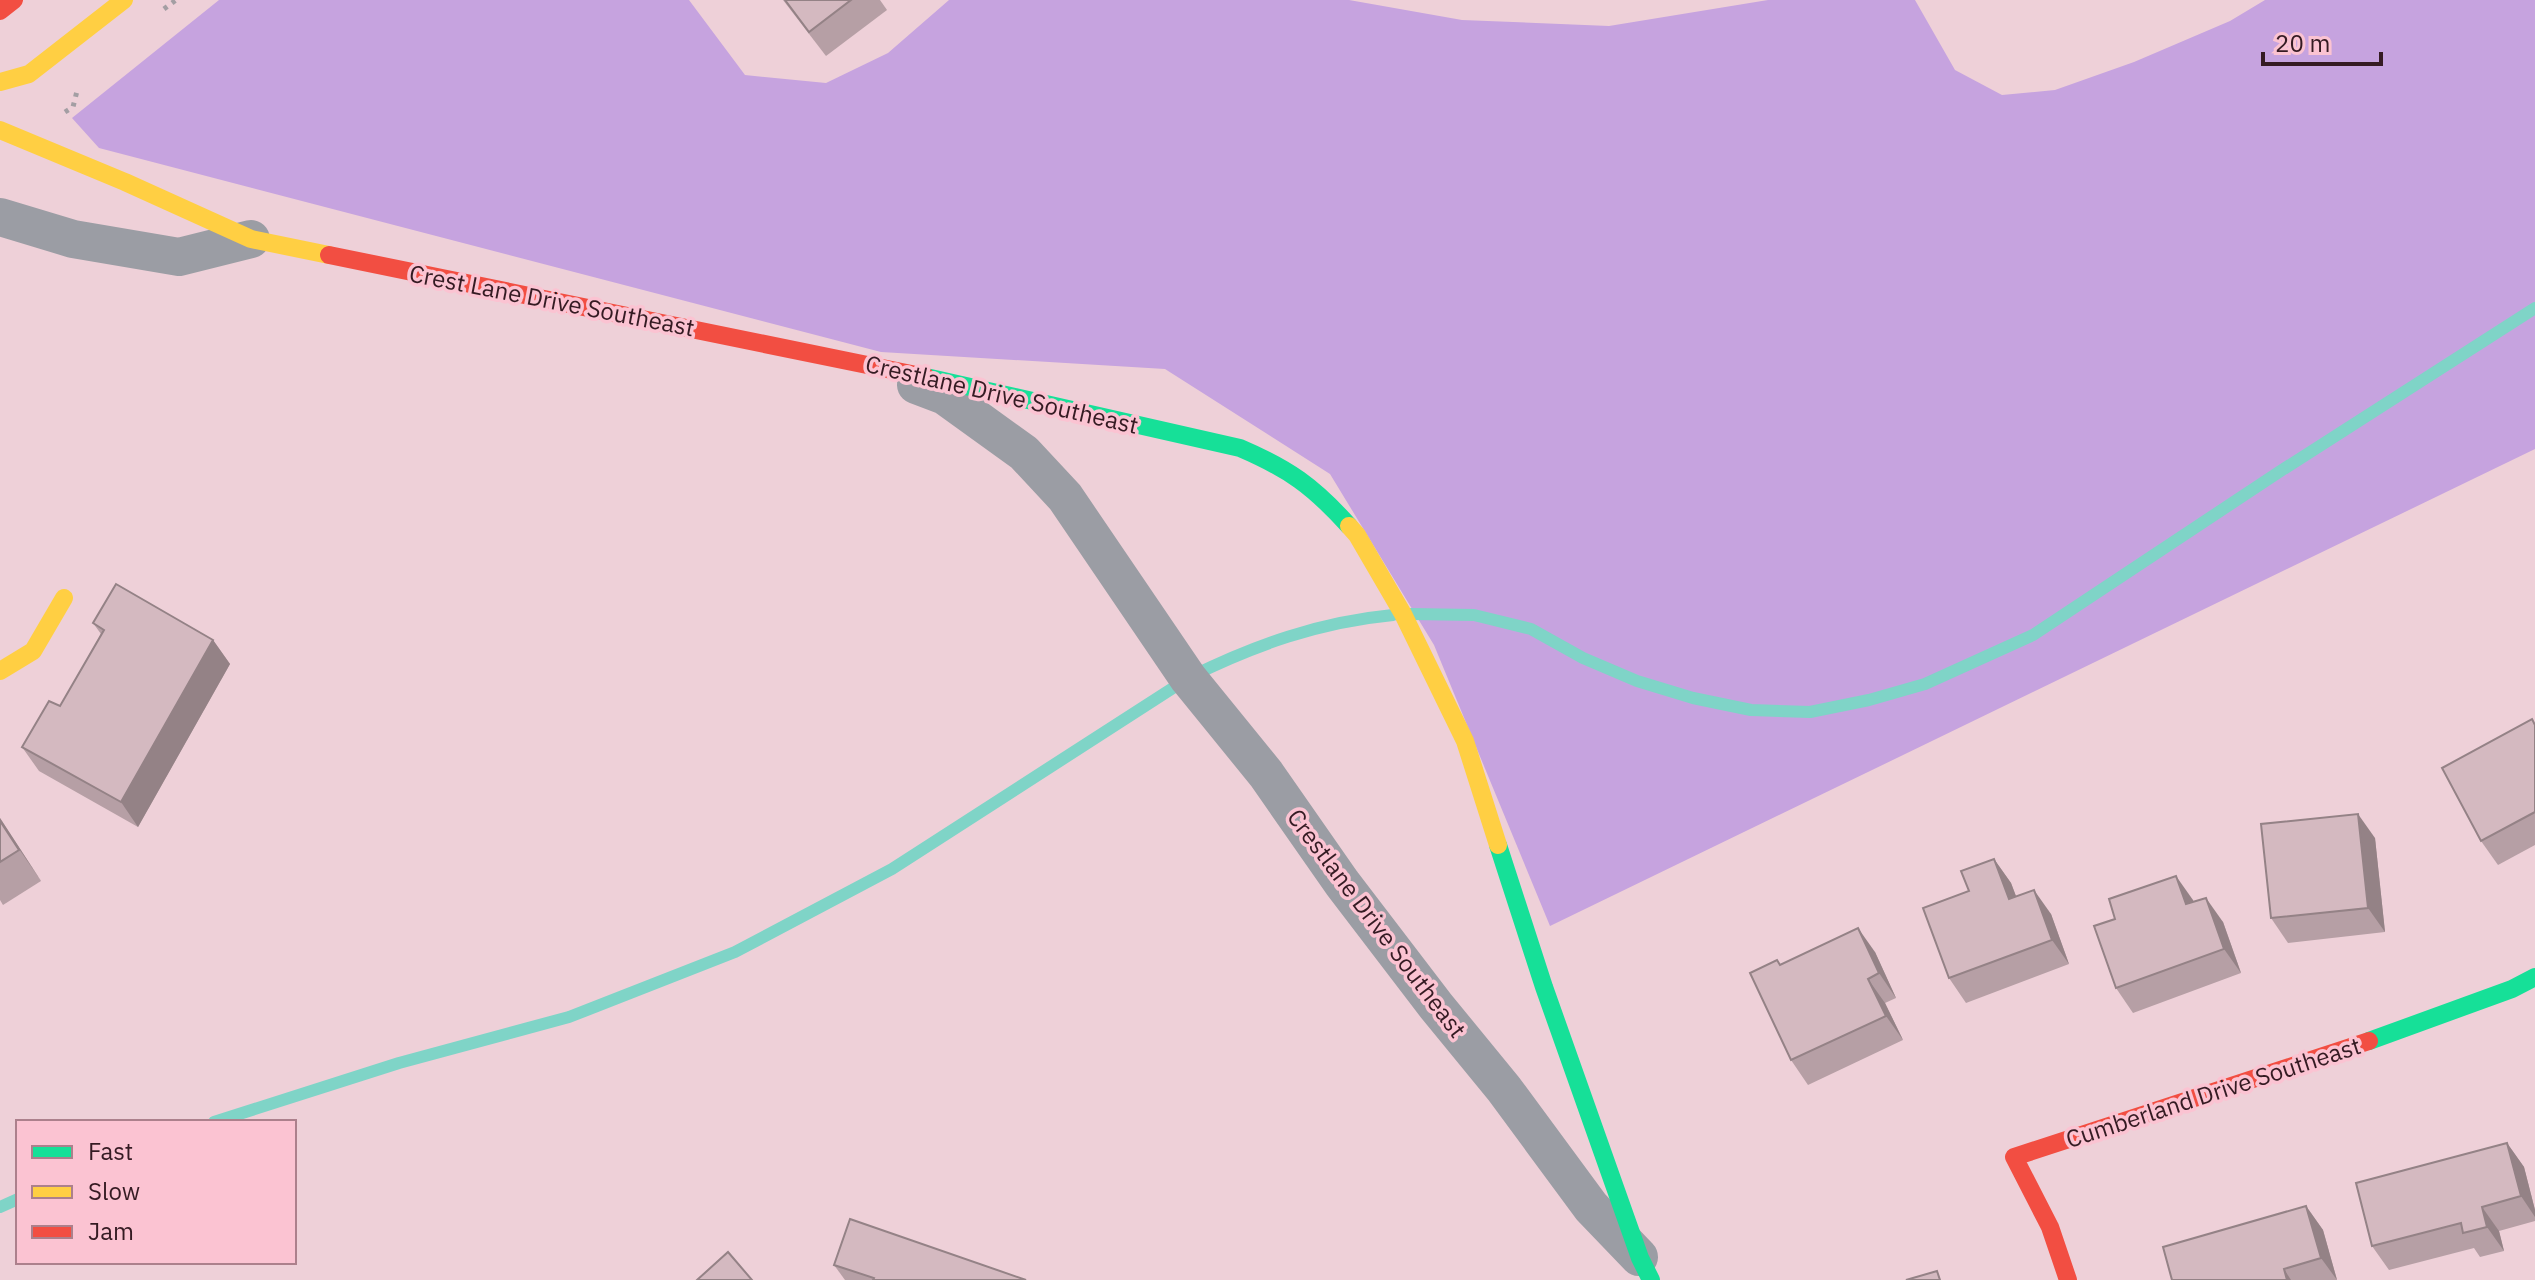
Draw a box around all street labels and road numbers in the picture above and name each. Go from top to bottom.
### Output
street label: Crest Lane Drive Southeast [407,257,697,343]
street label: Crestlane Drive Southeast [863,347,1141,441]
street label: Crestlane Drive Southeast [1280,802,1474,1044]
street label: Cumberland Drive Southeast [2061,1029,2365,1155]

